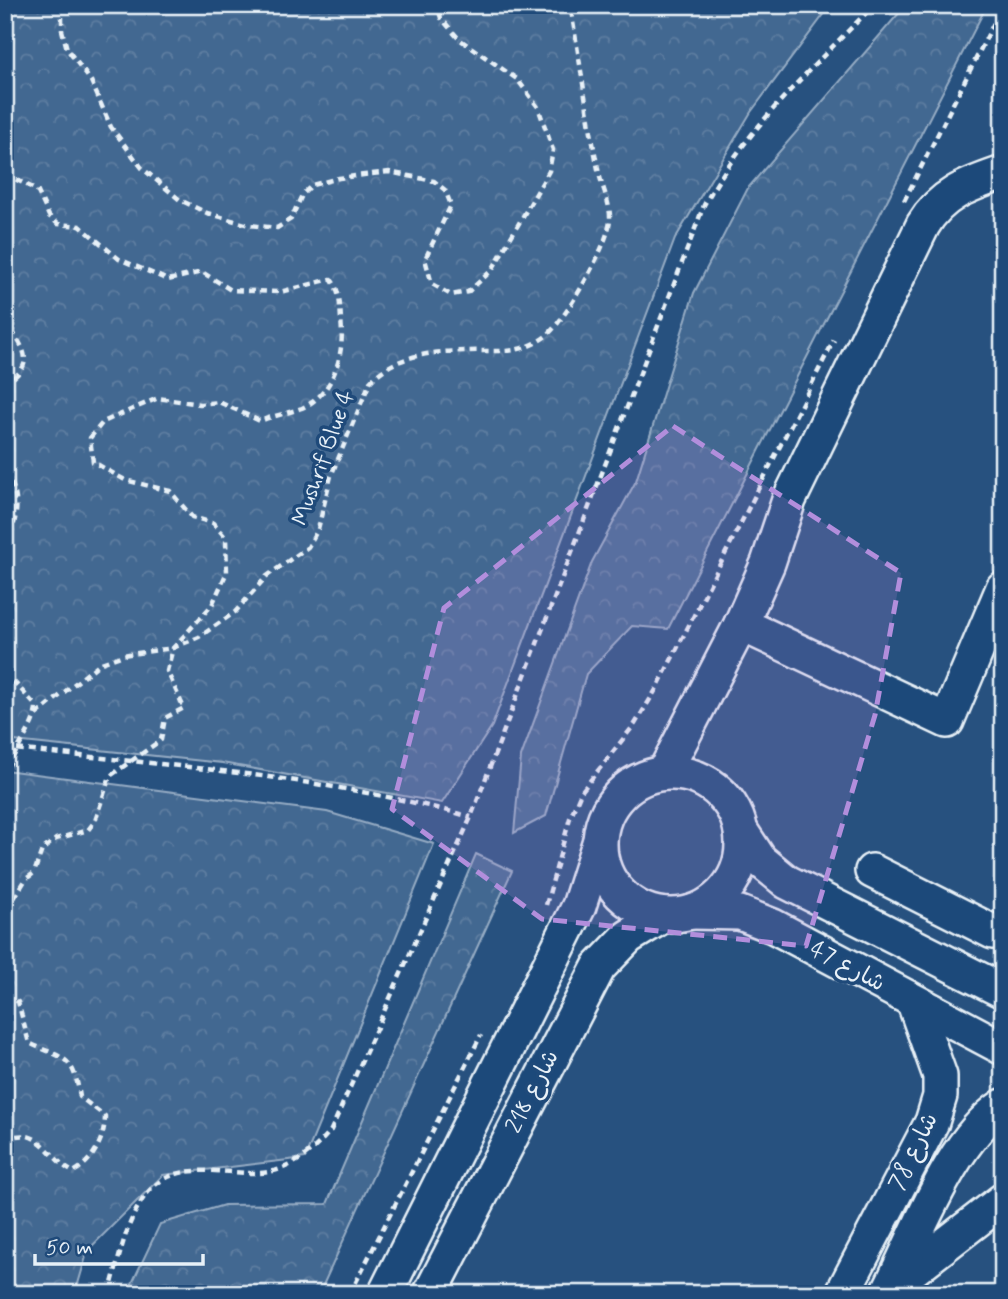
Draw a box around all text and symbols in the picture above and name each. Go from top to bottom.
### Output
street label: Mushrif Blue 4 [286,386,362,530]
street label: شارع 47 [804,935,890,999]
street label: شارع 218 [499,1045,567,1139]
street label: شارع 78 [882,1108,946,1196]
scale bar [35,1222,203,1266]
text: 50 m [46,1234,93,1262]

